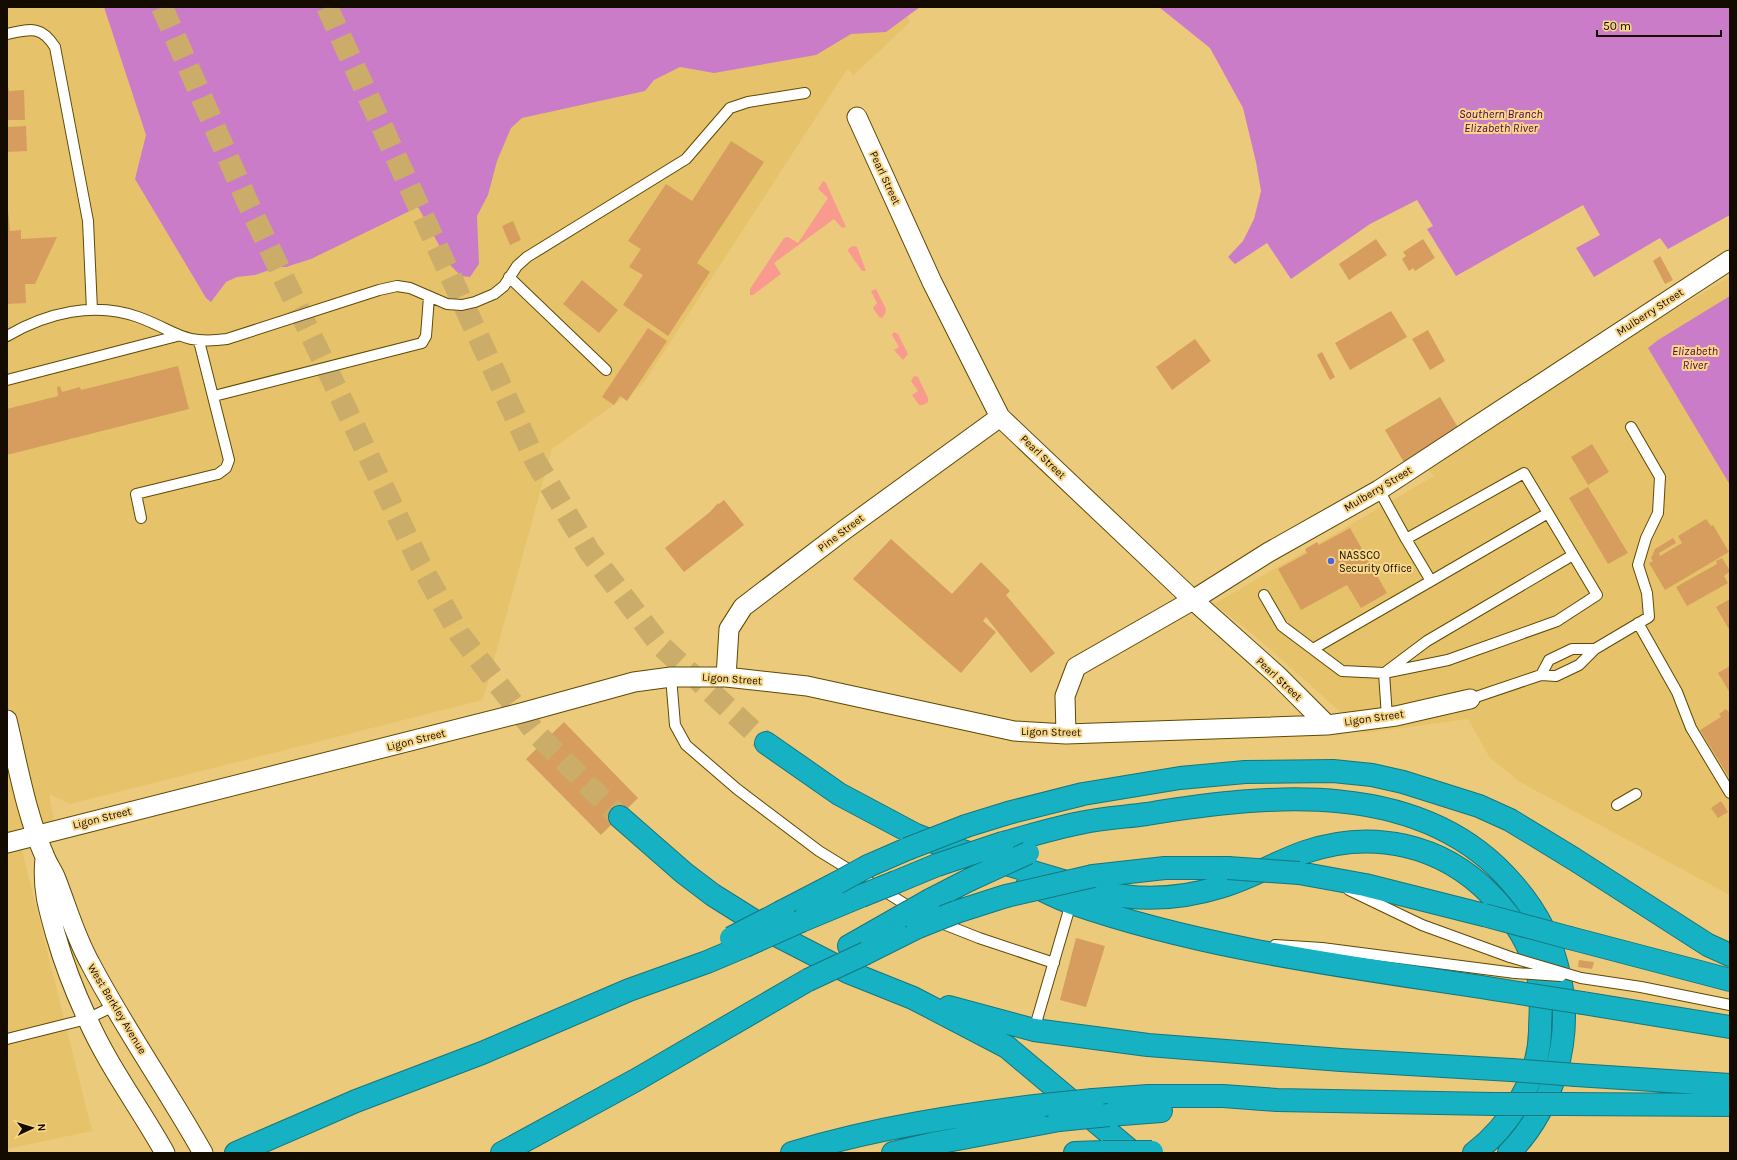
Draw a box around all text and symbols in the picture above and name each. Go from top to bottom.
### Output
scale bar [1597,12,1721,38]
text: 50 m [1603,19,1631,33]
water label: Southern Branch Elizabeth River [1459,107,1543,135]
street label: Pearl Street [867,149,903,207]
street label: Mulberry Street [1614,286,1686,338]
water label: Elizabeth River [1672,344,1718,372]
street label: Pearl Street [1018,432,1068,482]
street label: Mulberry Street [1342,464,1414,514]
street label: Pine Street [815,511,867,555]
place label: NASSCO Security Office [1339,549,1412,575]
marker: NASSCO Security Office [1326,556,1336,566]
street label: Pearl Street [1253,655,1305,703]
street label: Ligon Street [702,670,762,688]
street label: Ligon Street [1343,707,1405,729]
street label: Ligon Street [1021,725,1081,739]
street label: Ligon Street [385,726,447,754]
street label: Ligon Street [71,804,133,832]
street label: West Berkley Avenue [85,962,149,1057]
north arrow [12,1108,52,1148]
text: N [35,1123,48,1132]

